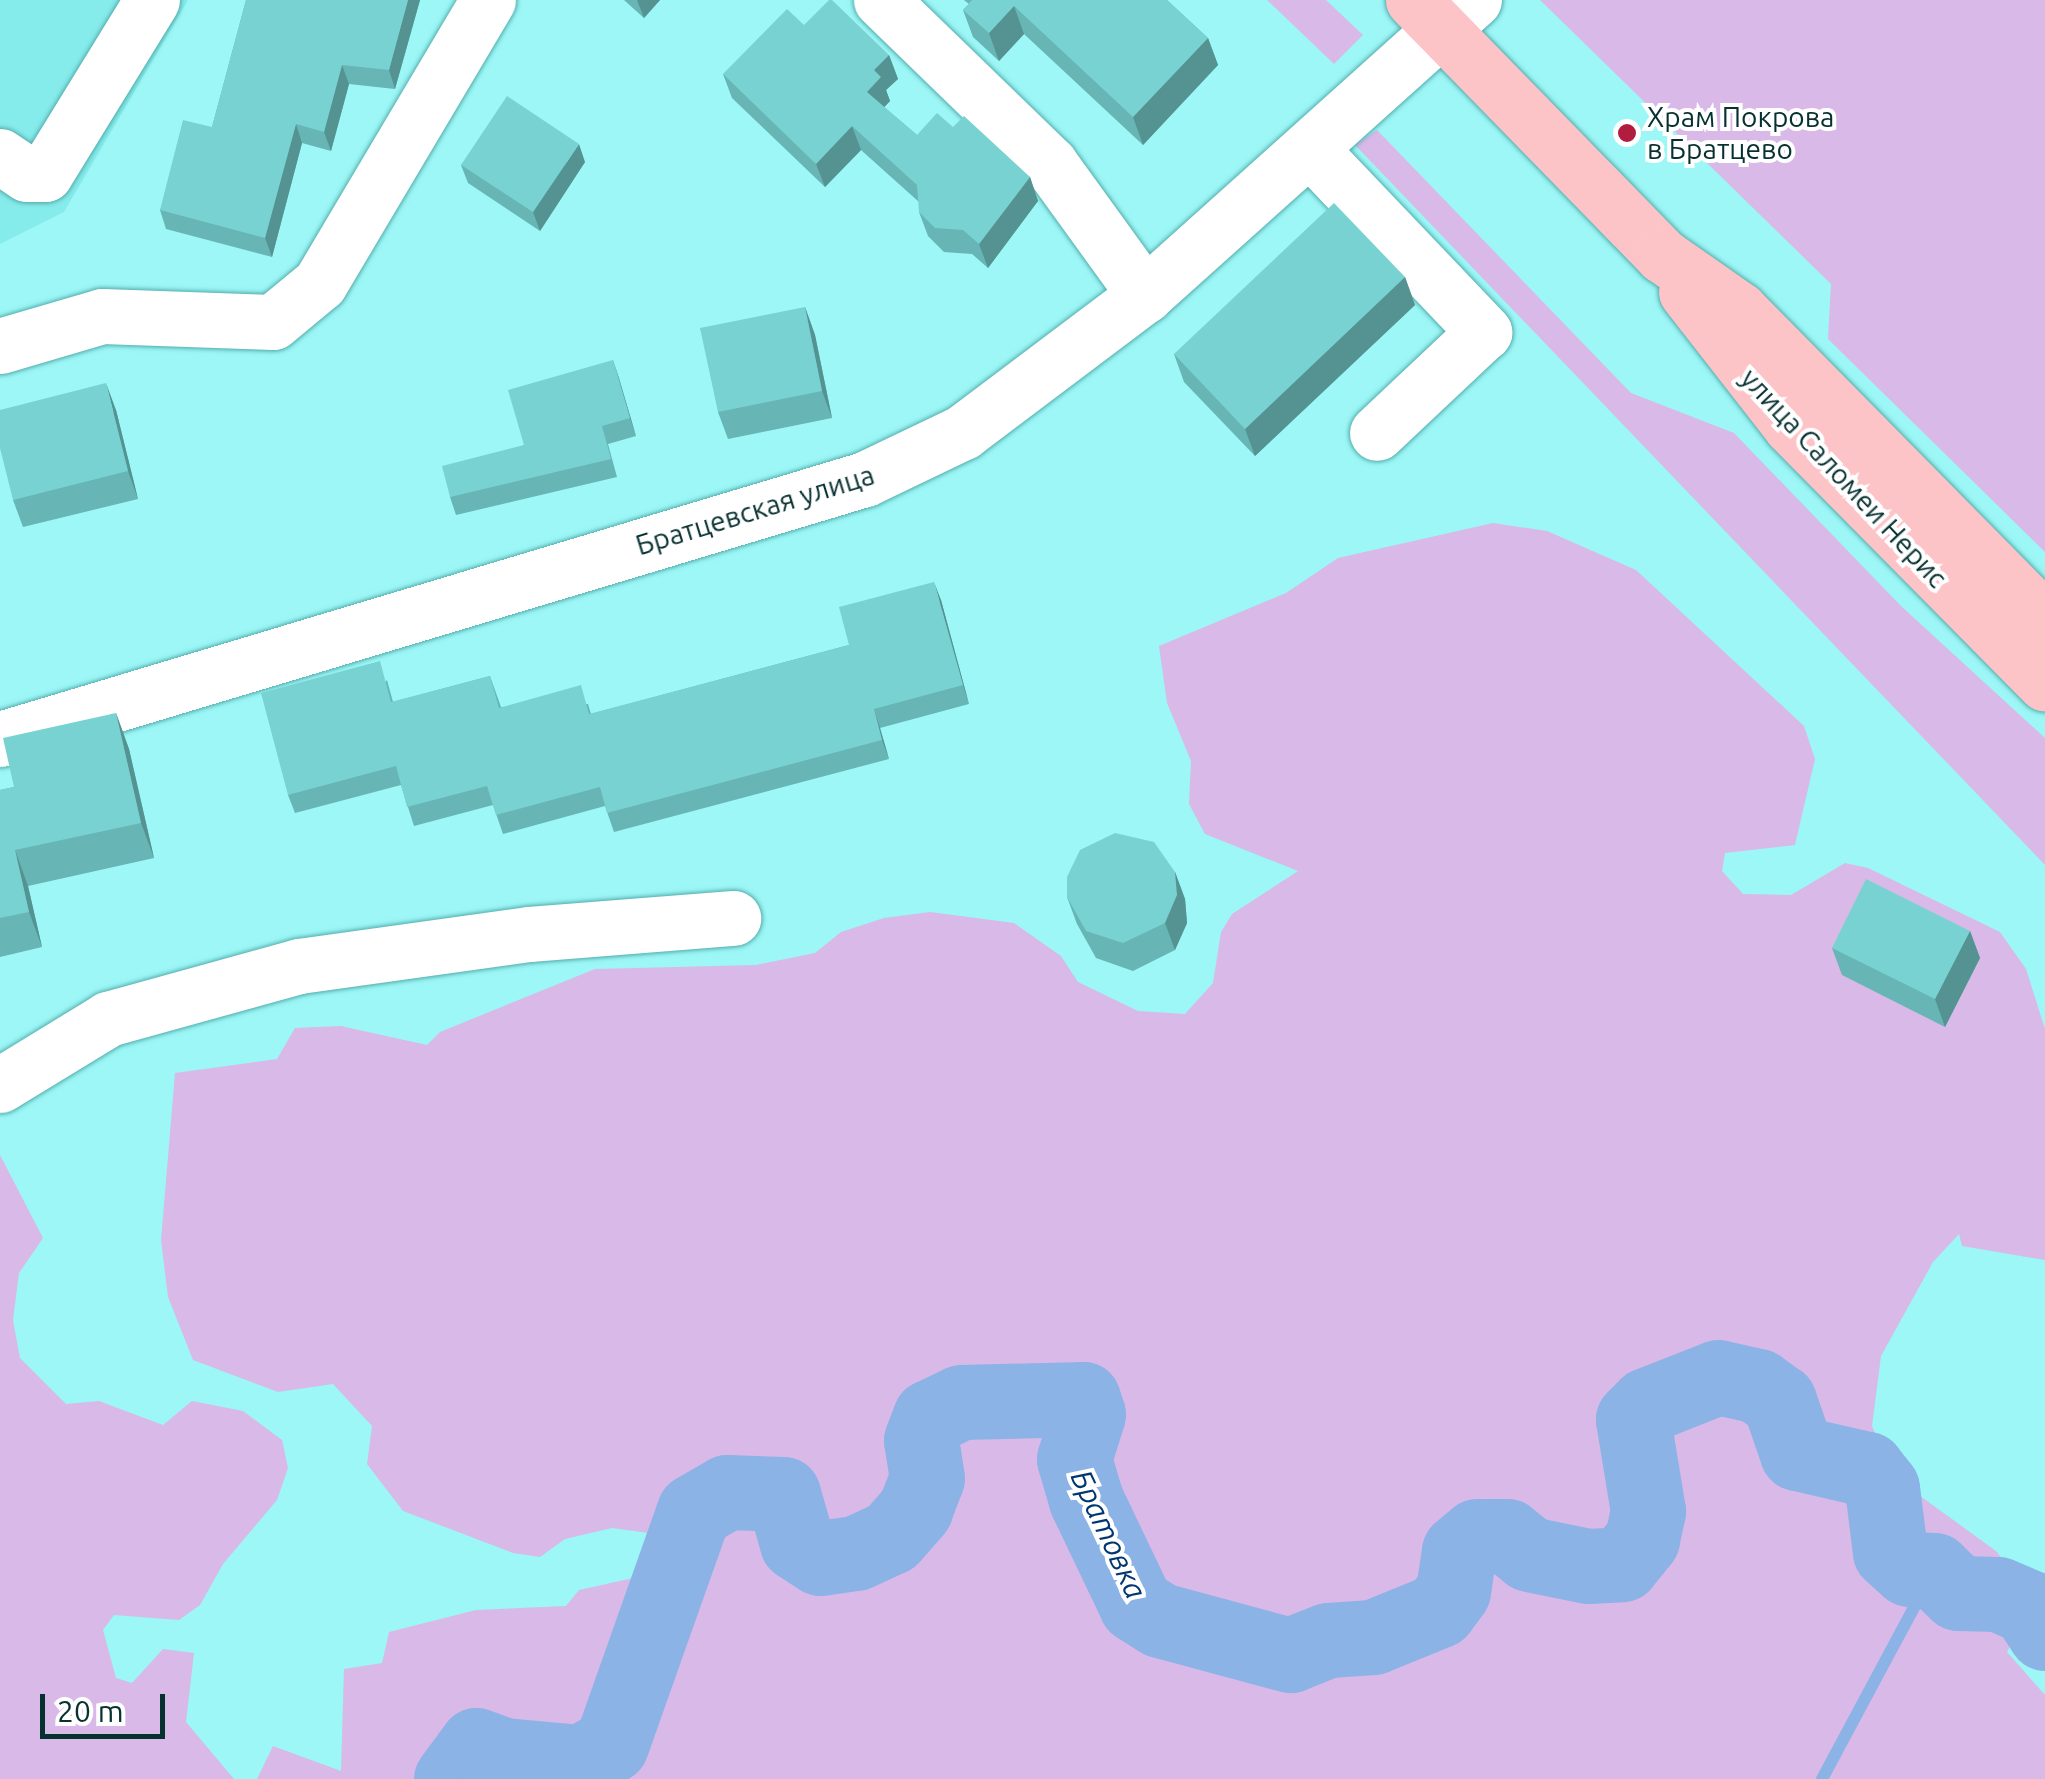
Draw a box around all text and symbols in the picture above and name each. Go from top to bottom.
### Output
place label: Храм Покрова в Братцево [1647,100,1835,166]
marker: Храм Покрова в Братцево [1616,122,1638,144]
street label: улица Саломеи Нерис [1734,362,1954,594]
street label: Братцевская улица [632,458,878,562]
water label: Братовка [1063,1464,1155,1604]
scale bar [45,1674,170,1736]
text: 20 m [57,1694,124,1728]

